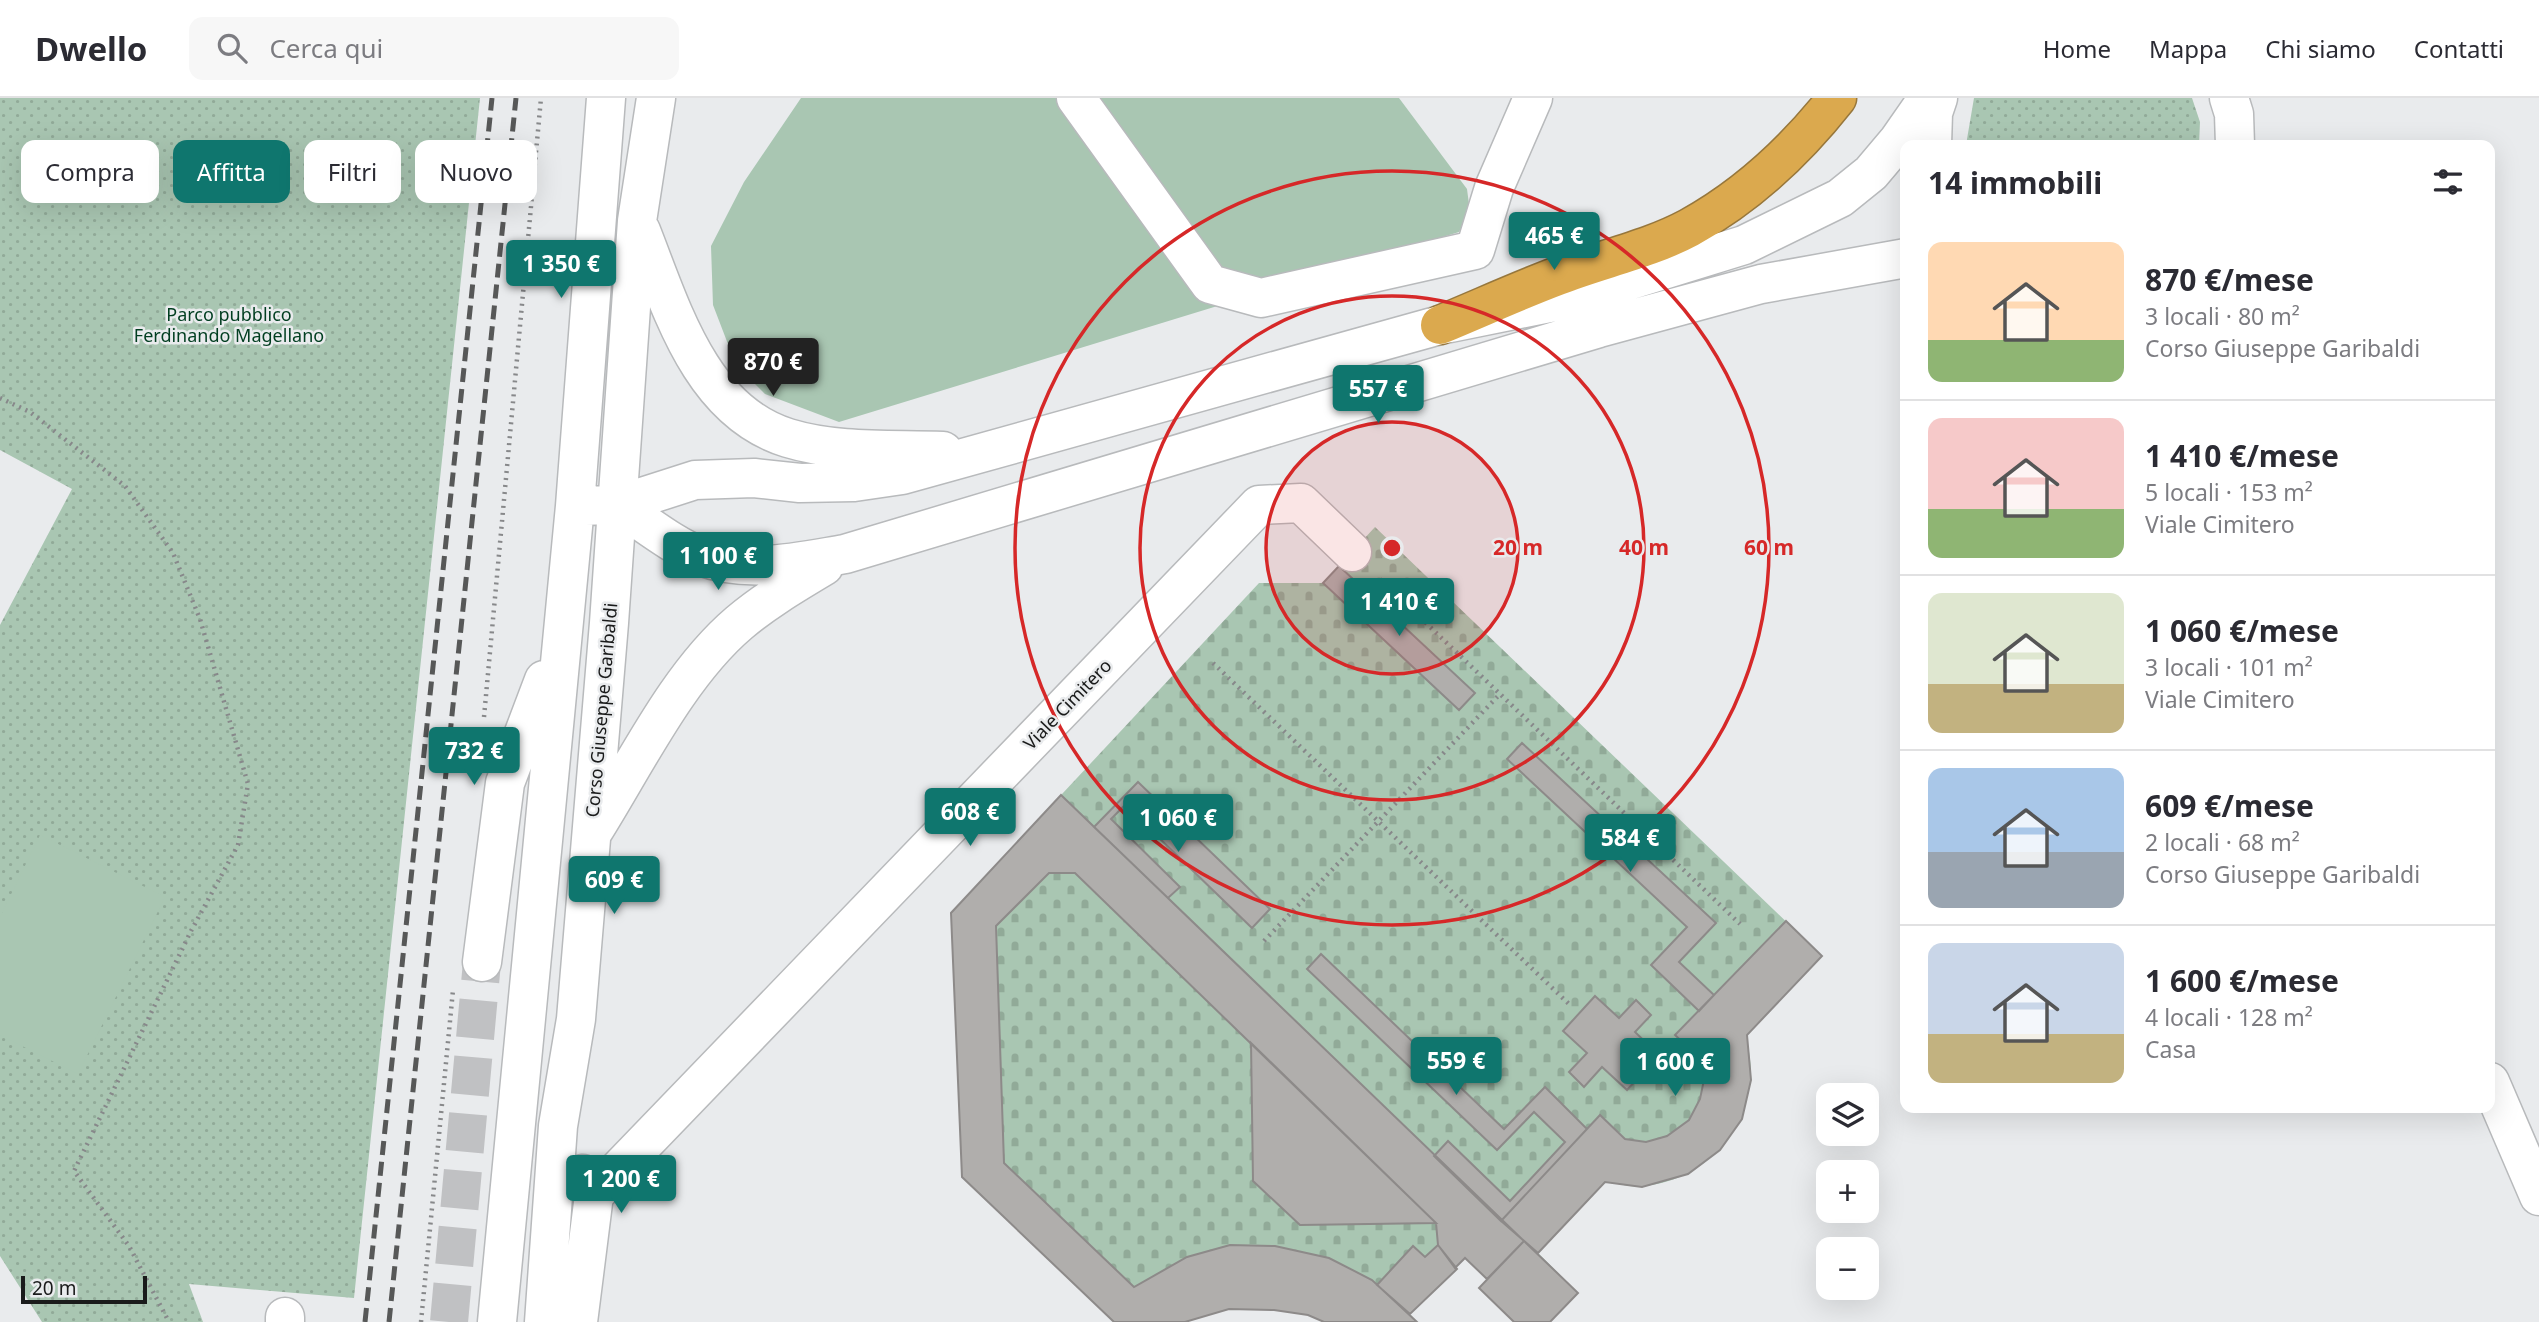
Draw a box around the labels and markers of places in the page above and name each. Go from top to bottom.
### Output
pin: 465 € [1505,212,1603,272]
pin: 1 350 € [496,240,626,300]
pin: 870 € [724,338,822,398]
pin: 557 € [1329,366,1427,425]
pin: 1 100 € [653,532,783,592]
centre of rings [1380,536,1404,560]
pin: 1 410 € [1334,578,1464,638]
pin: 732 € [425,728,523,787]
pin: 608 € [921,788,1019,848]
pin: 1 060 € [1113,794,1243,854]
pin: 584 € [1581,814,1679,874]
pin: 609 € [565,856,663,916]
pin: 559 € [1407,1038,1505,1097]
pin: 1 600 € [1610,1038,1740,1098]
pin: 1 200 € [556,1156,686,1215]

